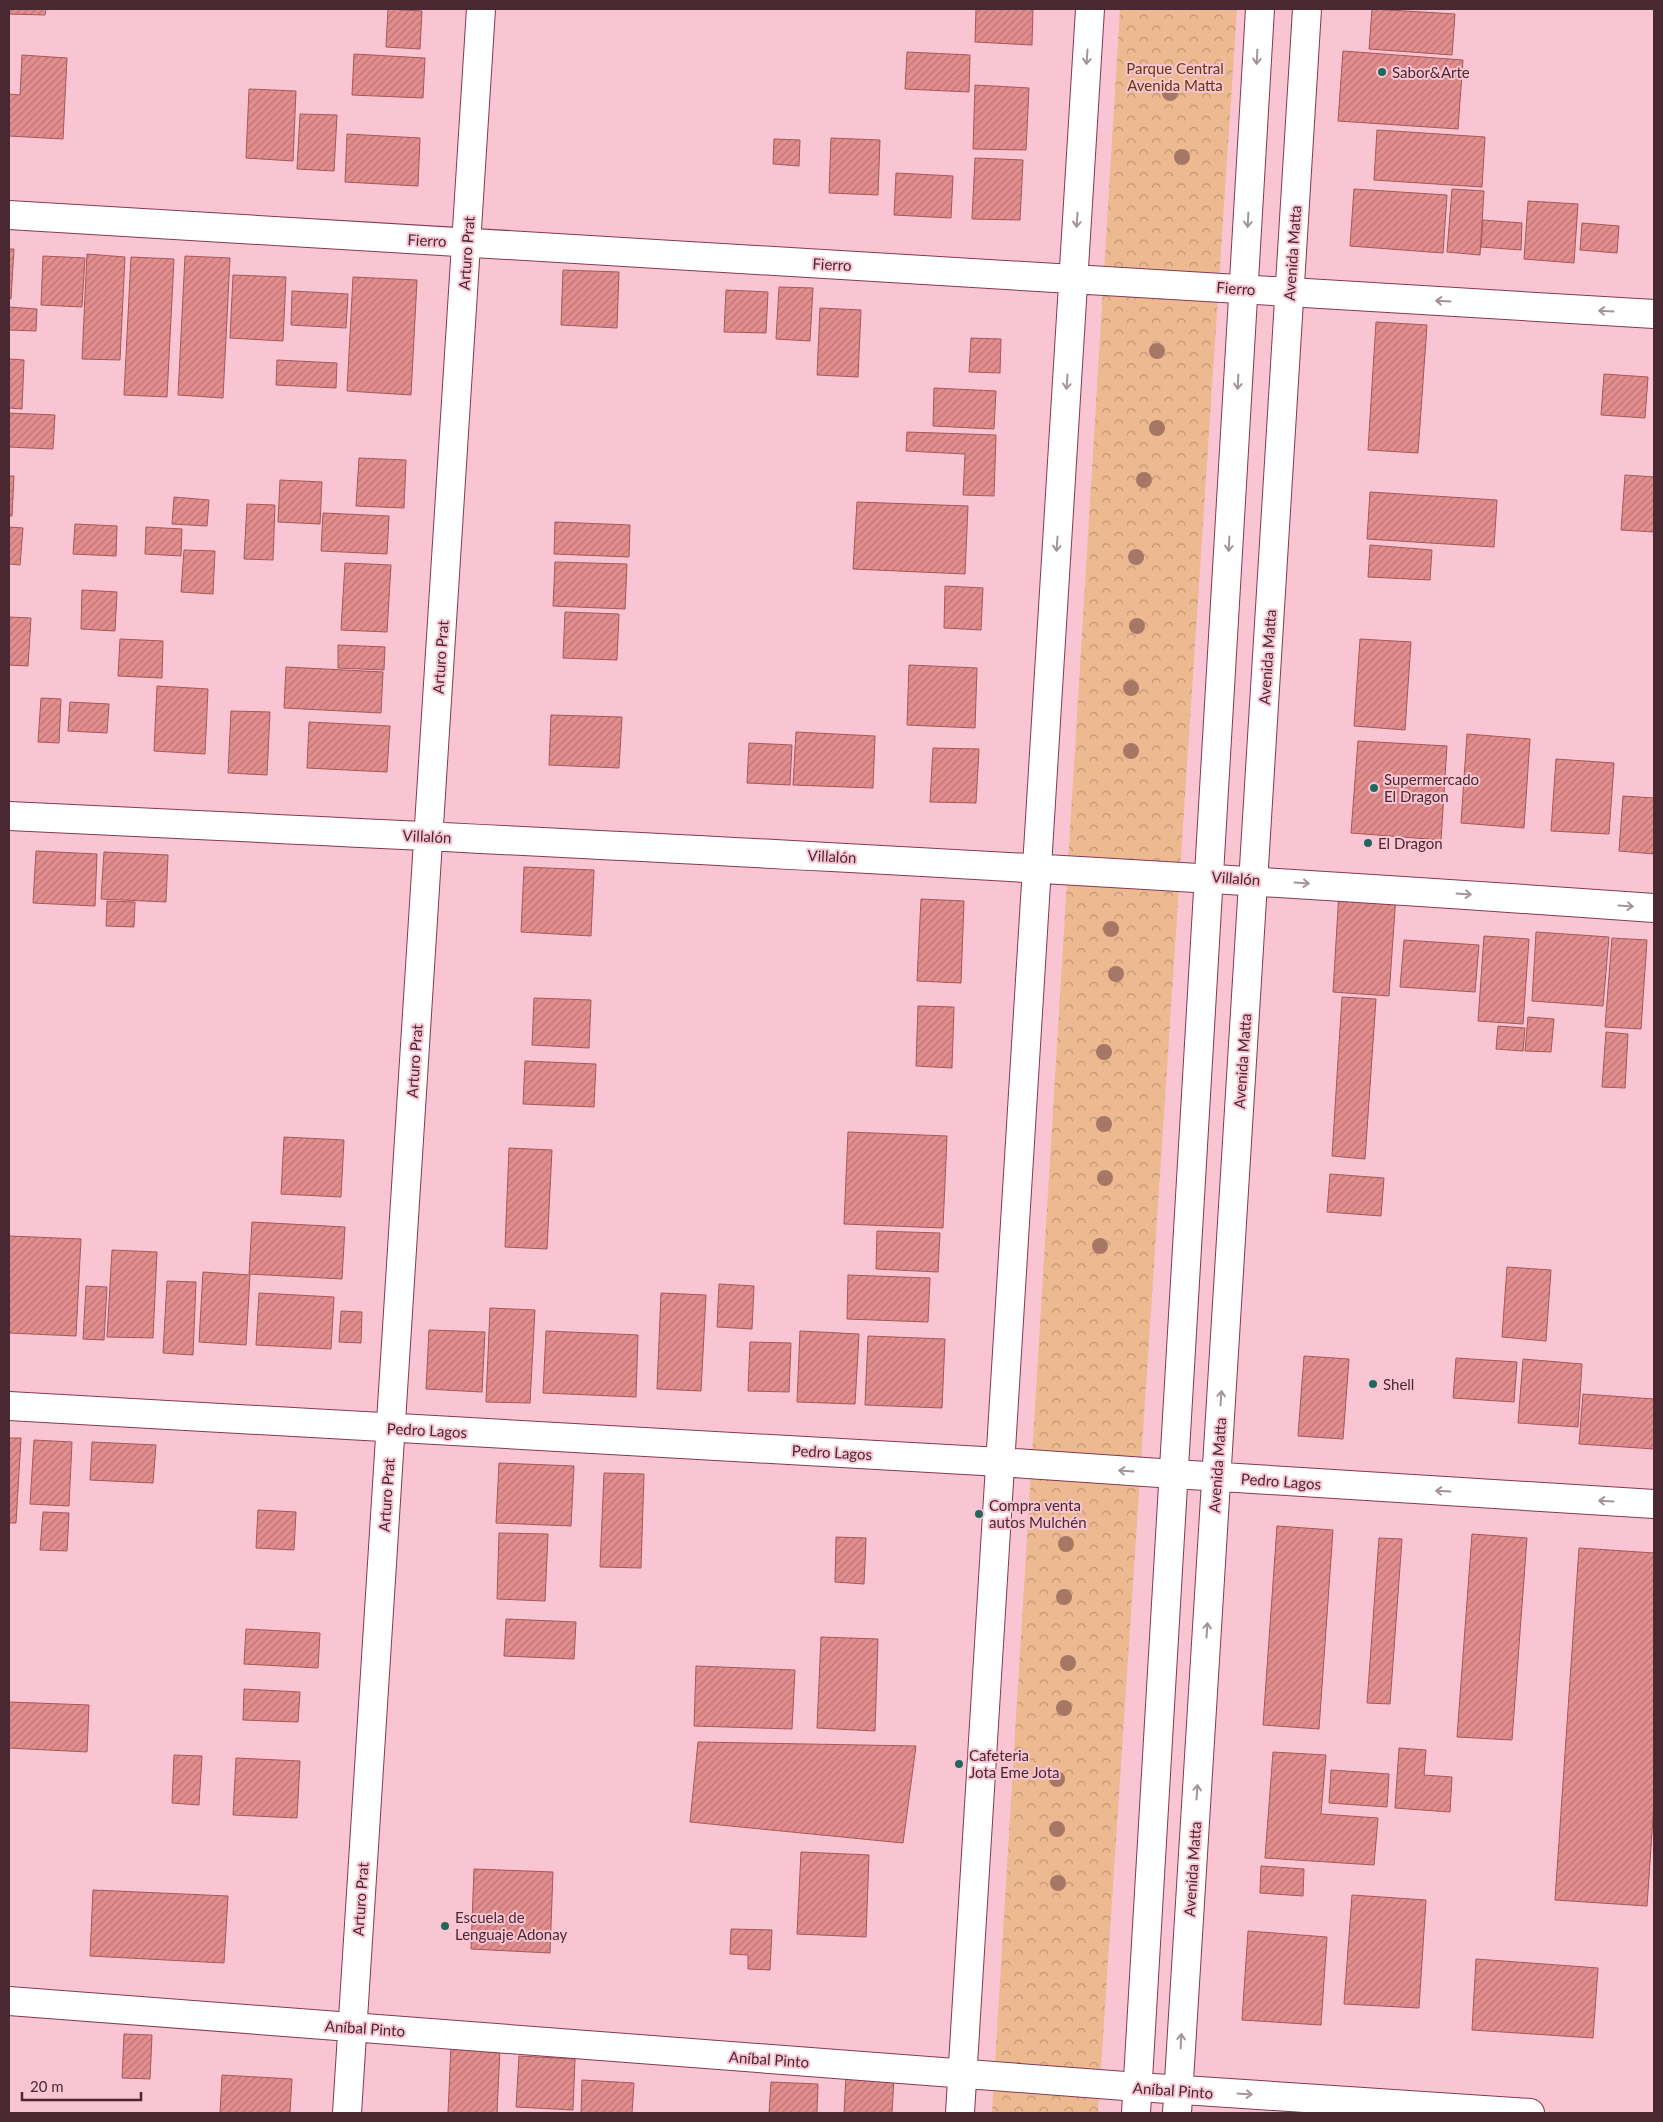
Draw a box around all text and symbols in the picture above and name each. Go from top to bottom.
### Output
one-way arrow [1082,49,1091,65]
one-way arrow [1253,49,1262,65]
park label: Parque Central Avenida Matta [1126,59,1224,94]
place label: Sabor&Arte [1392,63,1470,81]
marker: Sabor&Arte [1376,66,1388,78]
street label: Avenida Matta [1280,205,1304,301]
one-way arrow [1072,211,1081,227]
one-way arrow [1244,211,1253,227]
street label: Arturo Prat [454,215,478,290]
street label: Fierro [407,230,447,250]
street label: Fierro [812,254,852,274]
street label: Fierro [1216,278,1256,298]
one-way arrow [1436,296,1452,305]
one-way arrow [1598,306,1614,315]
one-way arrow [1062,374,1071,390]
one-way arrow [1234,374,1243,390]
one-way arrow [1052,536,1061,552]
one-way arrow [1224,536,1233,552]
street label: Avenida Matta [1255,609,1279,705]
street label: Arturo Prat [428,619,452,694]
place label: Supermercado El Dragon [1384,770,1479,805]
marker: Supermercado El Dragon [1368,782,1380,794]
street label: Villalón [402,826,452,846]
place label: El Dragon [1378,834,1443,852]
marker: El Dragon [1362,837,1374,849]
street label: Villalón [807,846,857,866]
street label: Villalón [1211,867,1261,889]
one-way arrow [1293,878,1309,887]
one-way arrow [1456,889,1472,899]
one-way arrow [1618,901,1634,910]
street label: Avenida Matta [1230,1013,1254,1109]
street label: Arturo Prat [402,1023,426,1098]
place label: Shell [1383,1375,1414,1393]
marker: Shell [1367,1378,1379,1390]
one-way arrow [1217,1390,1226,1406]
street label: Avenida Matta [1205,1417,1229,1513]
street label: Pedro Lagos [386,1419,468,1441]
street label: Pedro Lagos [791,1441,873,1463]
street label: Arturo Prat [374,1457,398,1532]
one-way arrow [1118,1466,1134,1475]
street label: Pedro Lagos [1240,1469,1322,1493]
one-way arrow [1436,1487,1452,1496]
place label: Compra venta autos Mulchén [989,1496,1087,1531]
one-way arrow [1598,1497,1614,1506]
marker: Compra venta autos Mulchén [973,1508,985,1520]
one-way arrow [1202,1622,1211,1638]
place label: Cafeteria Jota Eme Jota [969,1746,1060,1781]
marker: Cafeteria Jota Eme Jota [953,1758,965,1770]
one-way arrow [1192,1784,1201,1800]
street label: Avenida Matta [1180,1821,1204,1917]
street label: Arturo Prat [348,1861,372,1936]
place label: Escuela de Lenguaje Adonay [455,1908,567,1943]
marker: Escuela de Lenguaje Adonay [439,1920,451,1932]
street label: Aníbal Pinto [324,2016,406,2040]
one-way arrow [1177,2034,1186,2050]
street label: Aníbal Pinto [728,2047,810,2071]
scale bar [22,2070,141,2102]
text: 20 m [30,2077,64,2095]
street label: Aníbal Pinto [1132,2078,1214,2102]
one-way arrow [1236,2090,1252,2099]

